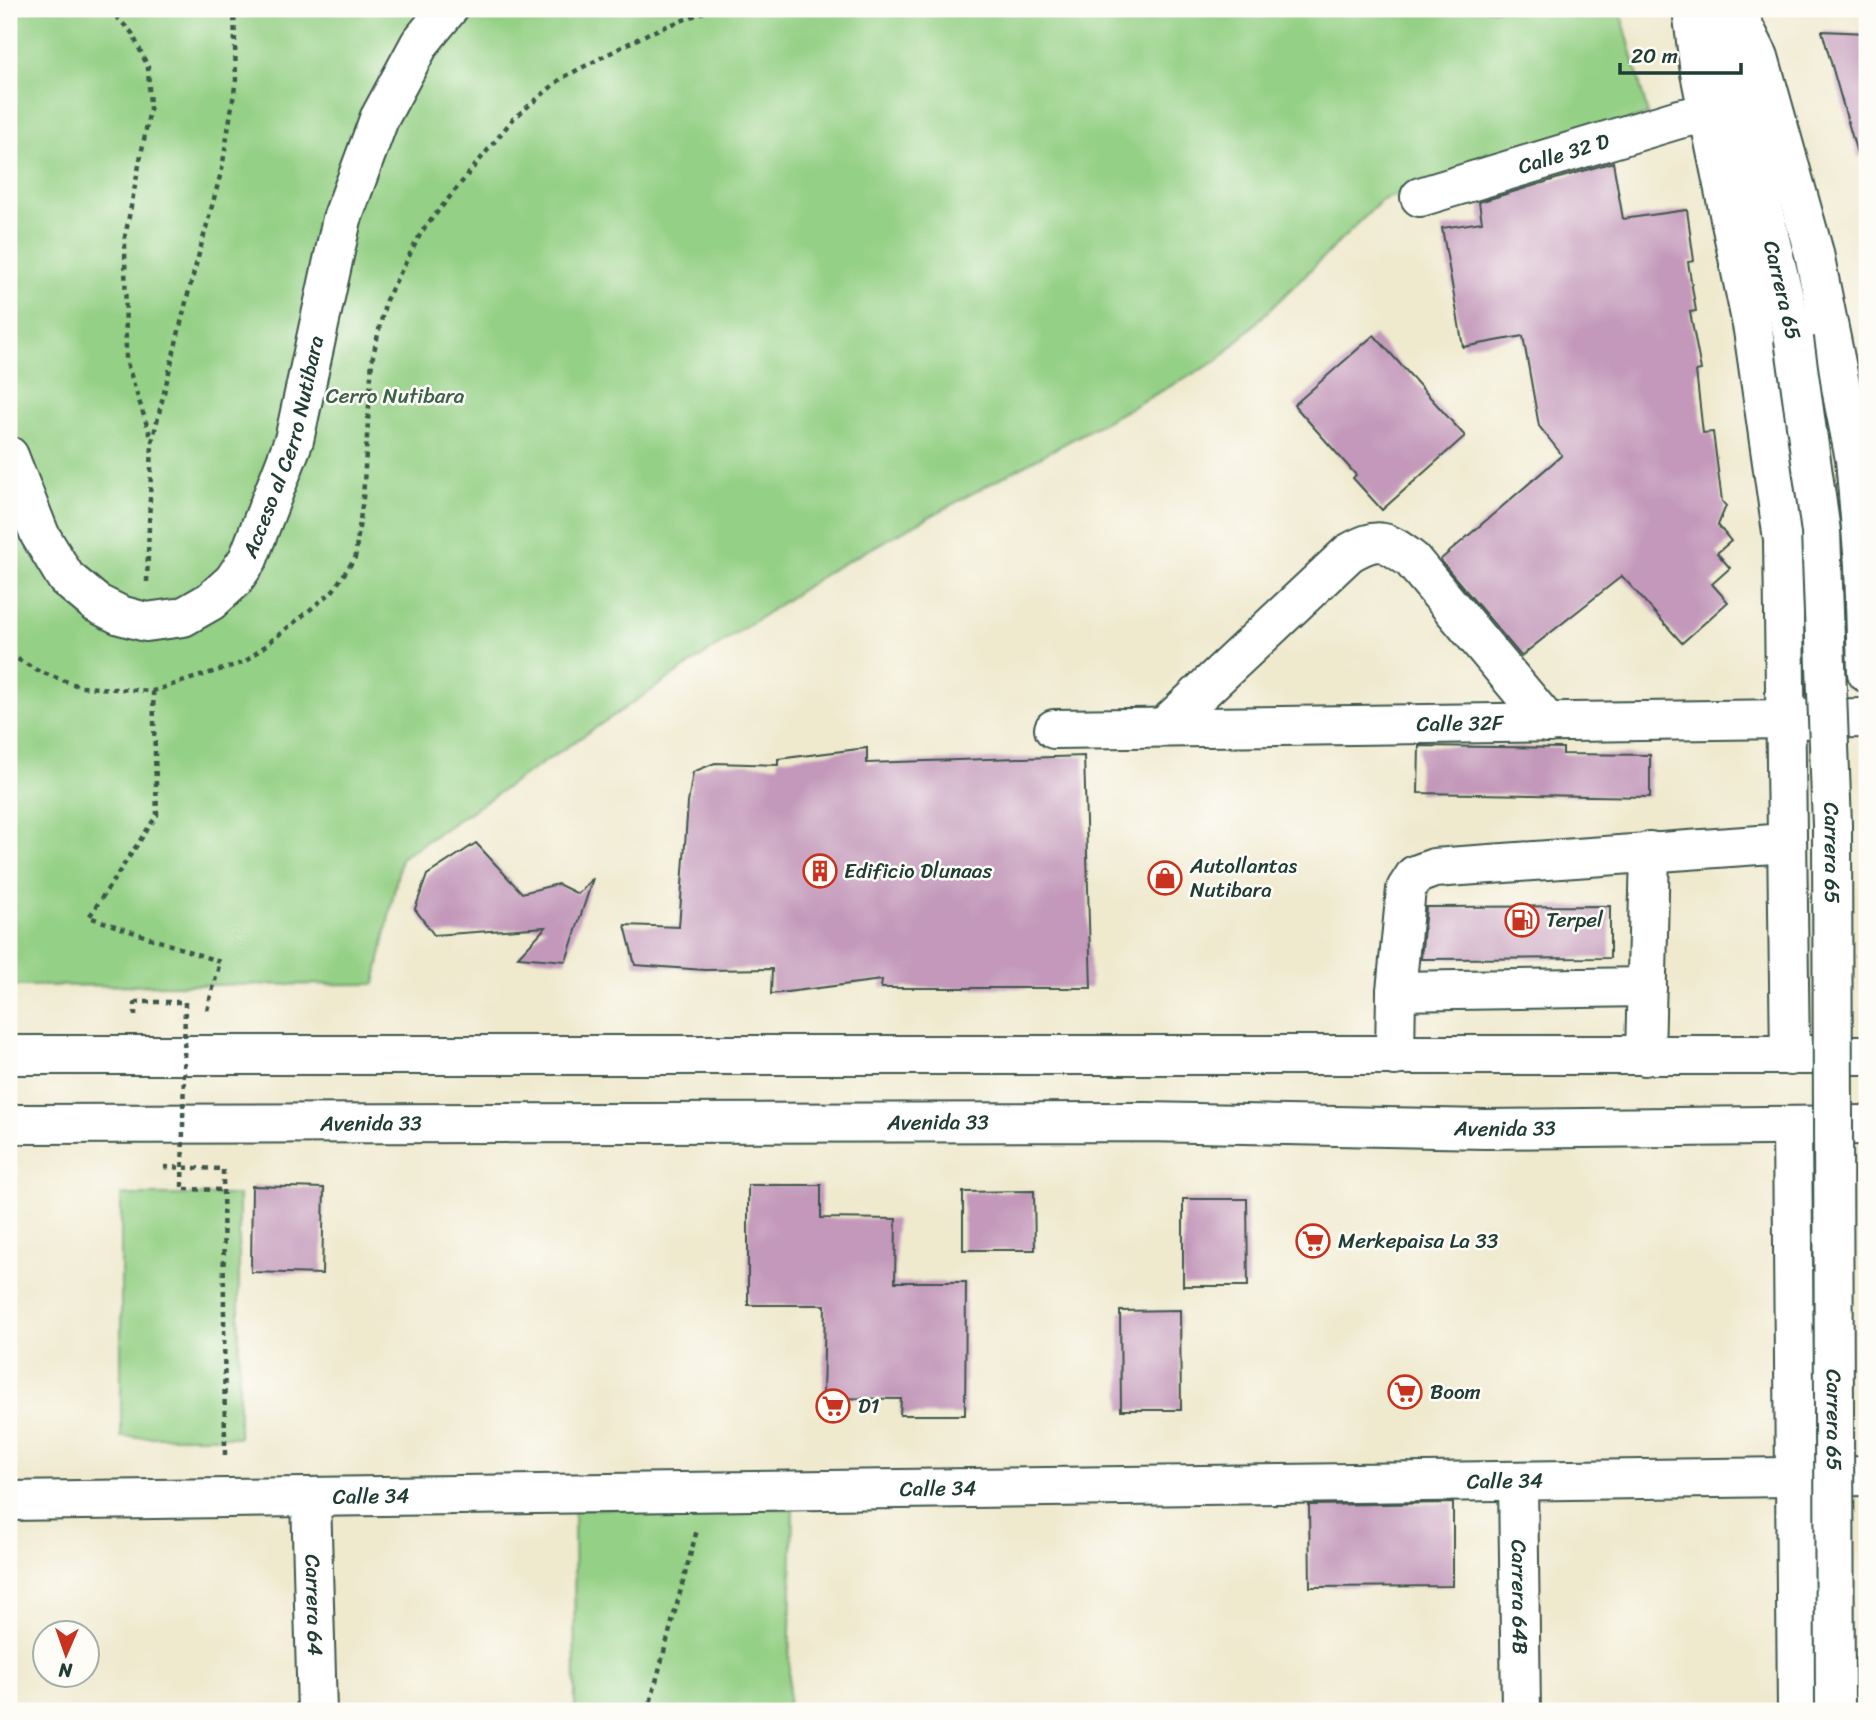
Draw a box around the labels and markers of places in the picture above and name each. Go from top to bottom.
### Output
place label: Autollantas Nutibara [1189,847,1297,909]
building icon: Edificio Dlunaas [801,852,839,890]
place label: Edificio Dlunaas [844,852,992,890]
shop icon: Autollantas Nutibara [1146,859,1184,897]
fuel station icon: Terpel [1503,901,1541,939]
place label: Terpel [1546,901,1604,939]
supermarket icon: Merkepaisa La 33 [1294,1222,1332,1260]
place label: Merkepaisa La 33 [1338,1222,1499,1260]
supermarket icon: Boom [1386,1373,1424,1411]
place label: Boom [1430,1373,1481,1411]
supermarket icon: D1 [814,1387,852,1425]
place label: D1 [858,1387,880,1425]

